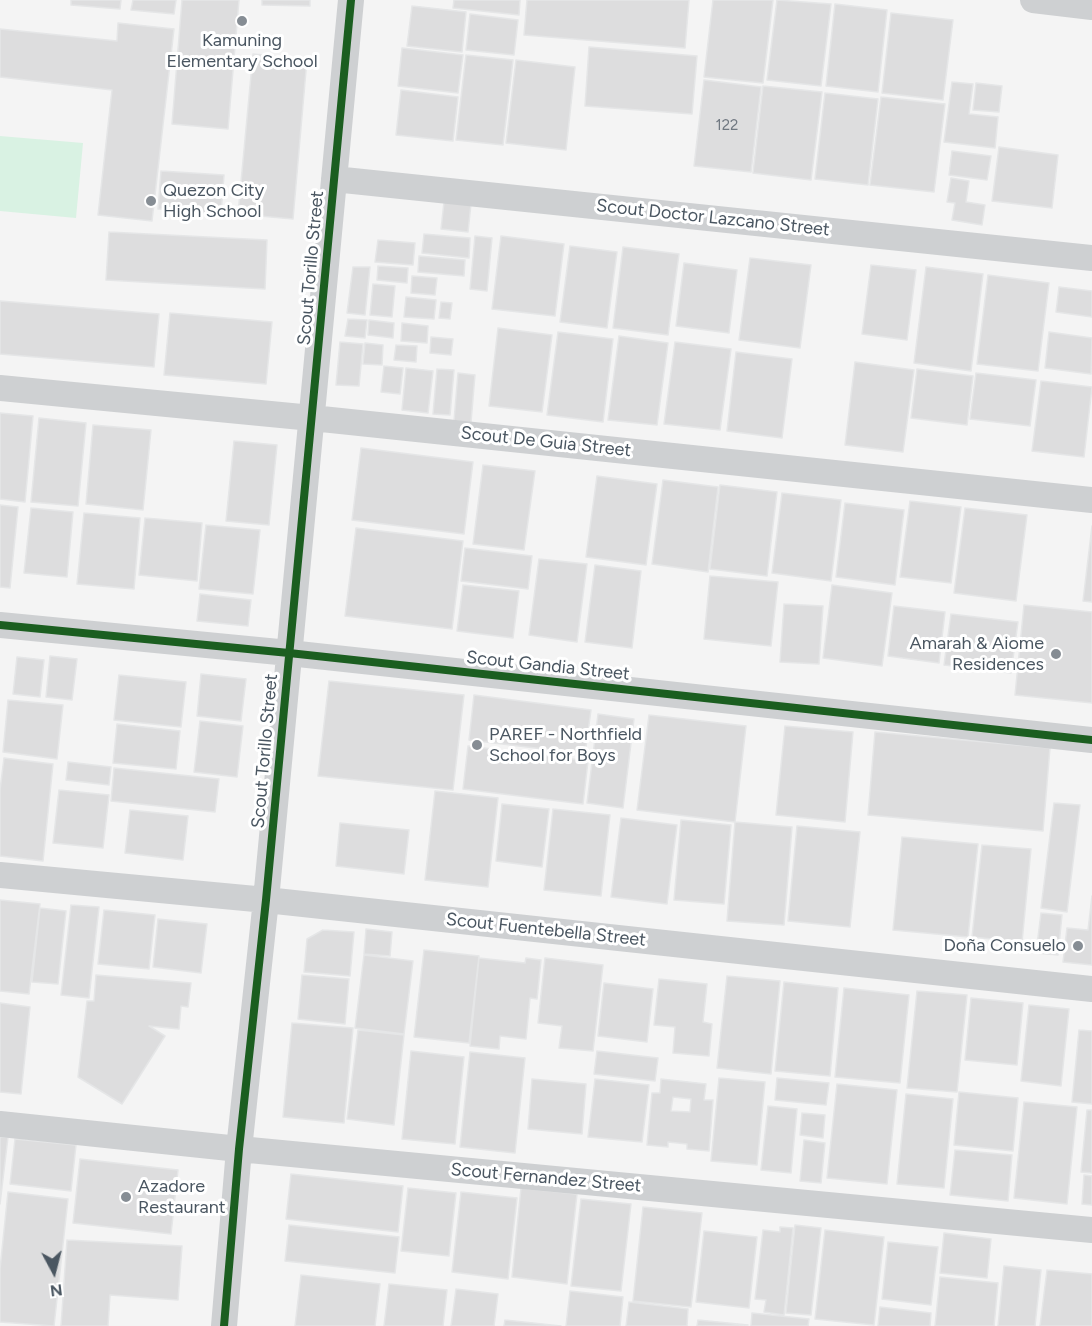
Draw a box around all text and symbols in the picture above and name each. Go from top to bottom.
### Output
marker: Kamuning Elementary School [235,14,249,28]
place label: Kamuning Elementary School [166,30,318,72]
house number: 122 [716,117,738,135]
place label: Quezon City High School [163,180,264,222]
street label: Scout Torillo Street [293,190,329,346]
marker: Quezon City High School [144,194,158,208]
street label: Scout Doctor Lazcano Street [595,195,831,241]
street label: Scout De Guia Street [460,422,632,462]
place label: Amarah & Aiome Residences [910,633,1044,676]
street label: Scout Gandia Street [465,647,631,685]
marker: Amarah & Aiome Residences [1049,647,1063,661]
street label: Scout Torillo Street [247,673,283,829]
place label: PAREF - Northfield School for Boys [489,724,642,766]
marker: PAREF - Northfield School for Boys [470,738,484,752]
street label: Scout Fuentebella Street [445,909,647,951]
place label: Doña Consuelo [943,935,1066,957]
marker: Doña Consuelo [1071,939,1085,953]
street label: Scout Fernandez Street [450,1159,642,1197]
place label: Azadore Restaurant [138,1176,226,1218]
marker: Azadore Restaurant [119,1190,133,1204]
north arrow [24,1242,84,1302]
text: N [49,1280,64,1301]

